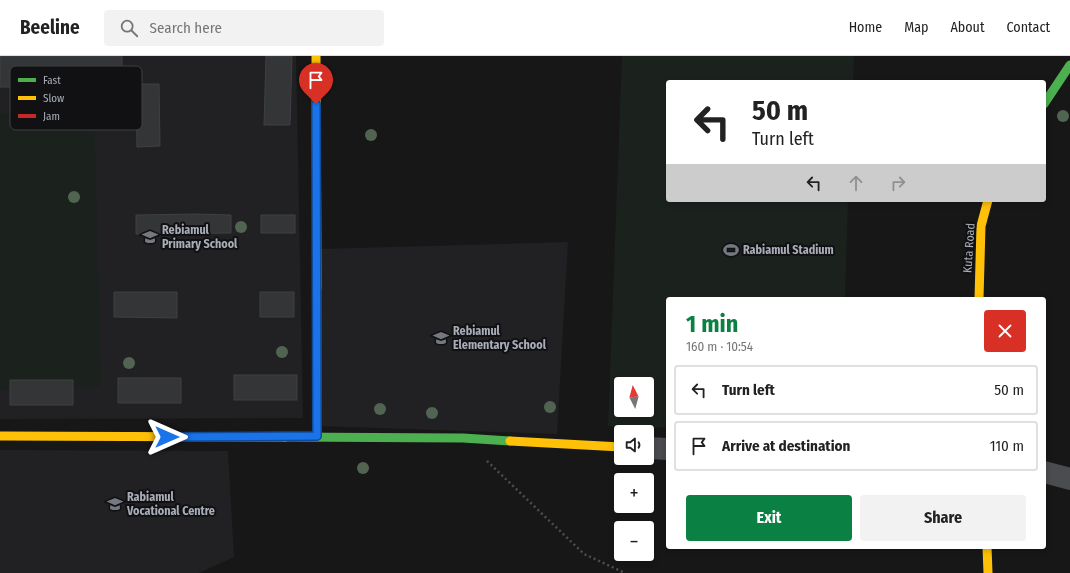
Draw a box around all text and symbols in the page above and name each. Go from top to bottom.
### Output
search box [104,10,384,46]
text: Beeline [20,16,80,39]
icon: search [118,17,140,39]
text: Search here [150,19,222,37]
text: Home [849,19,882,36]
text: Map [904,19,928,36]
text: About [950,19,985,36]
text: Contact [1007,19,1050,36]
pin [299,63,333,104]
legend [10,66,142,130]
icon: arrive [305,69,327,91]
text: Fast [43,74,61,87]
text: Slow [43,92,64,105]
text: 50 m [752,94,808,127]
icon: left [686,96,738,148]
text: Jam [43,110,60,123]
text: Turn left [752,128,814,150]
icon: left [803,172,825,194]
icon: ahead [845,172,867,194]
icon: right [887,172,909,194]
place label: Rebiamul Primary School [162,223,238,251]
street label: Kuta Road [960,223,978,273]
school or university icon: Rebiamul Primary School [141,228,159,246]
sports icon: Rabiamul Stadium [722,241,740,259]
place label: Rabiamul Stadium [743,243,834,257]
text: 1 min [686,310,738,338]
button: close [984,310,1026,352]
place label: Rebiamul Elementary School [453,324,547,352]
school or university icon: Rebiamul Elementary School [432,329,450,347]
text: 160 m · 10:54 [686,339,753,354]
north arrow [614,377,654,417]
map controls [614,377,654,561]
icon: left [688,379,710,401]
text: Turn left [722,381,775,399]
text: 50 m [994,381,1024,399]
position arrow [146,416,188,458]
button: sound [614,425,654,465]
icon: arrive [688,435,710,457]
text: Arrive at destination [722,437,850,455]
text: 110 m [990,437,1024,455]
button: + [614,473,654,513]
place label: Rabiamul Vocational Centre [126,490,215,518]
school or university icon: Rabiamul Vocational Centre [106,495,124,513]
button: Exit [686,495,852,541]
button: Share [860,495,1026,541]
button: − [614,521,654,561]

